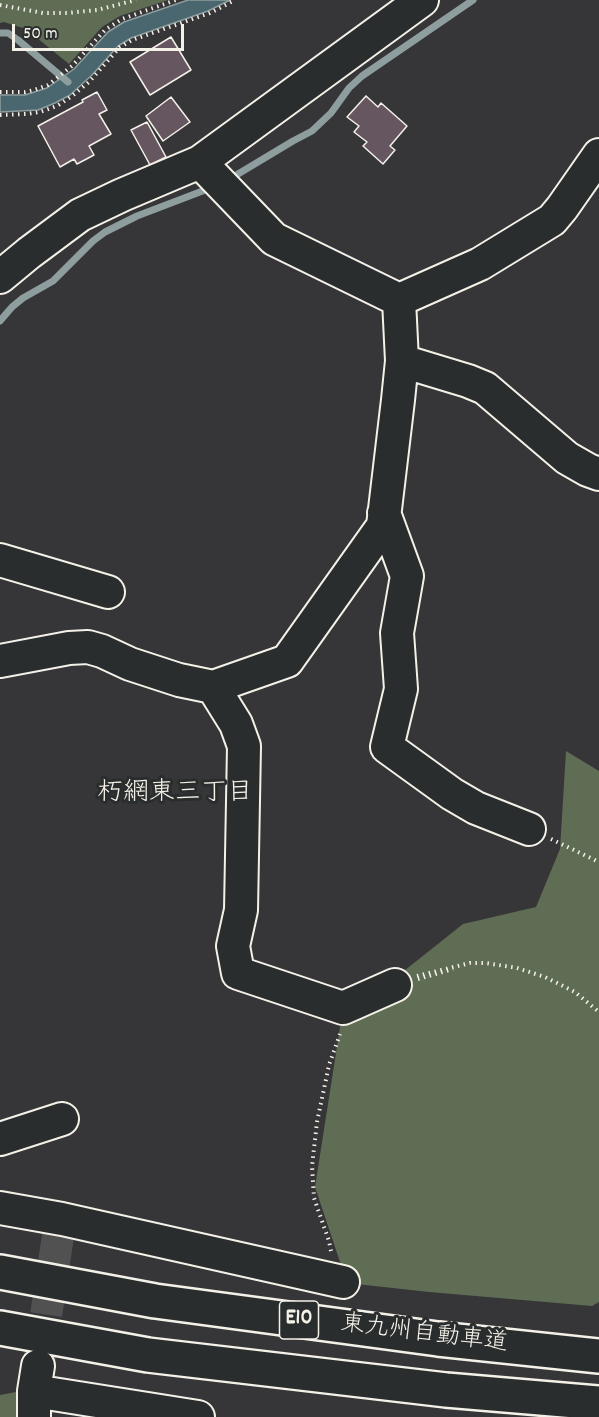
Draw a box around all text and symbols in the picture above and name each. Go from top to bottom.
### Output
scale bar [15,12,188,50]
text: 50 m [23,22,58,47]
district label: 朽網東三丁目 [97,779,253,811]
road number: E10 [280,1301,318,1339]
street label: 東九州自動車道 [339,1311,509,1361]

